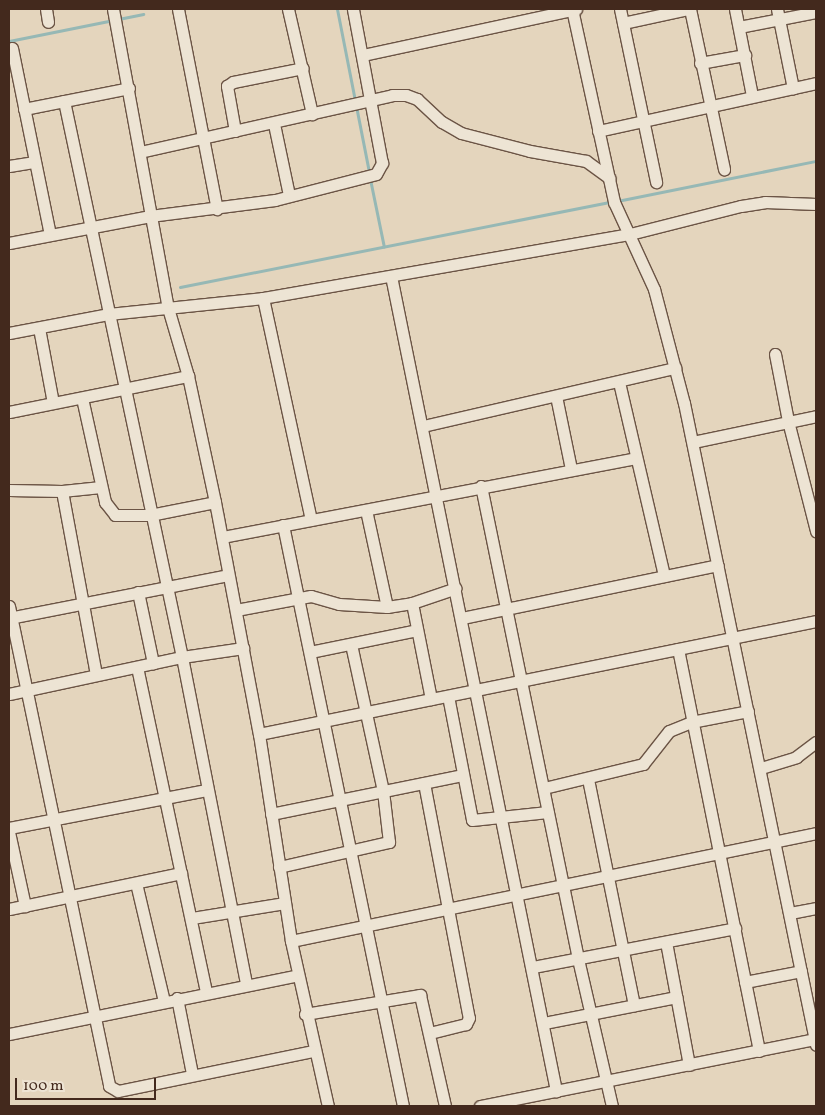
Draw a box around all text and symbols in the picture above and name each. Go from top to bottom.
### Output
scale bar [18,1068,159,1100]
text: 100 m [23,1076,63,1097]

